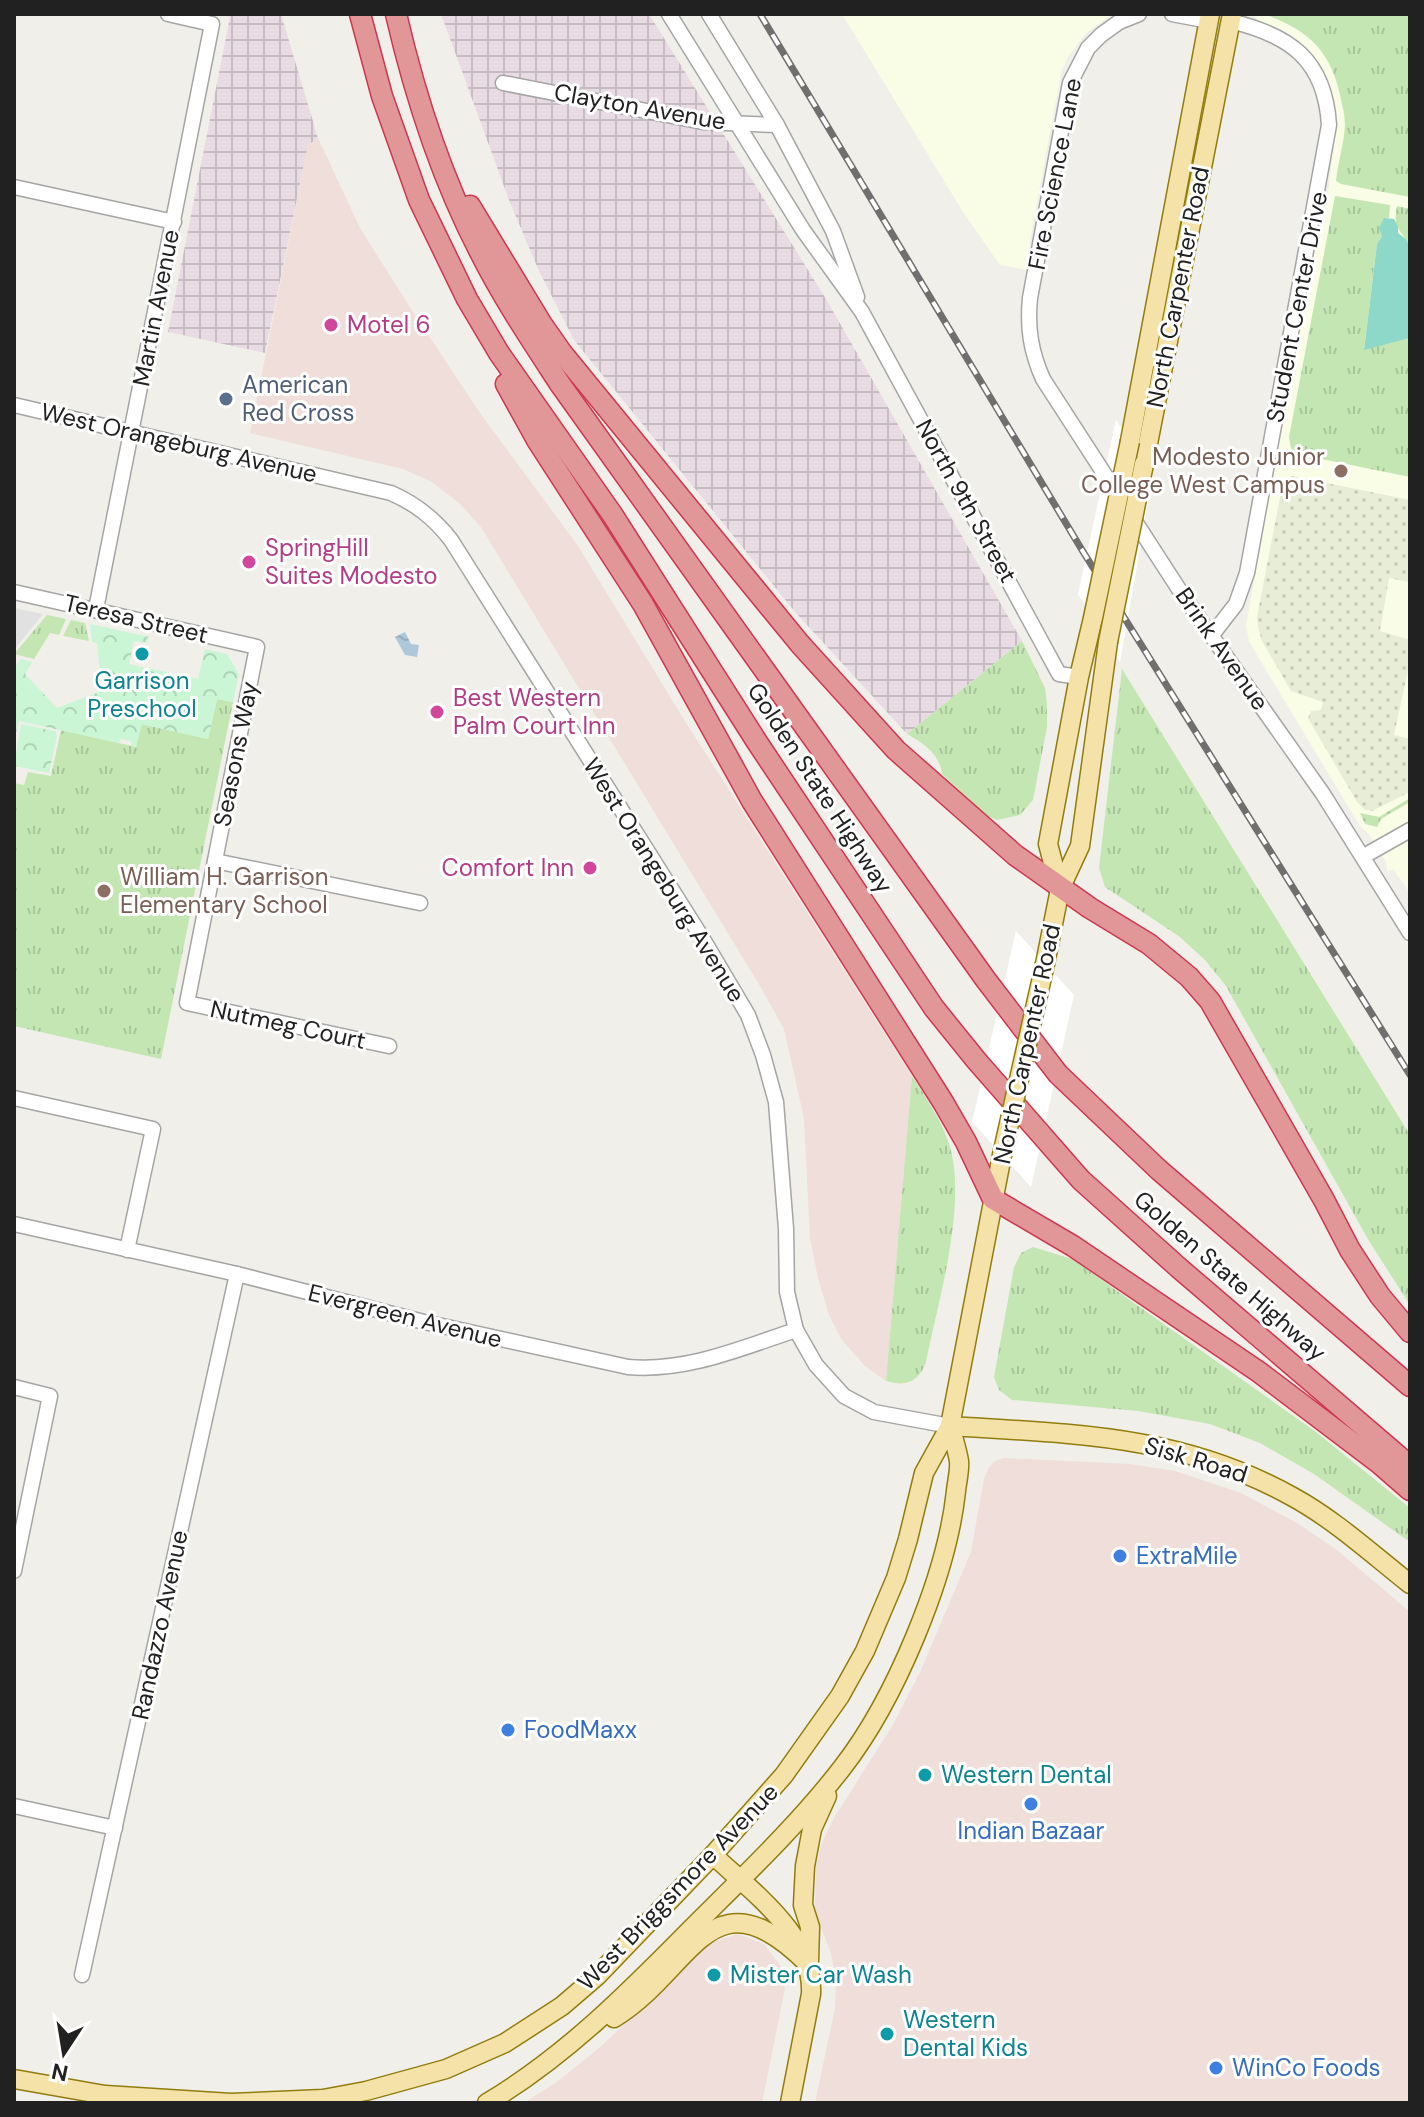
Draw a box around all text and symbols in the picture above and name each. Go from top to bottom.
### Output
street label: Fire Science Lane [1021,75,1088,272]
street label: Clayton Avenue [552,76,728,137]
street label: North Carpenter Road [1139,164,1216,410]
street label: Student Center Drive [1259,189,1334,425]
street label: Martin Avenue [125,227,186,389]
place label: Motel 6 [347,309,430,340]
marker: Motel 6 [322,316,340,334]
place label: American Red Cross [242,369,355,428]
marker: American Red Cross [217,390,235,408]
street label: West Orangeburg Avenue [38,396,320,489]
street label: North 9th Street [909,414,1024,588]
place label: Modesto Junior College West Campus [1081,441,1325,500]
marker: Modesto Junior College West Campus [1332,462,1350,480]
place label: SpringHill Suites Modesto [265,532,438,591]
marker: SpringHill Suites Modesto [240,553,258,571]
street label: Brink Avenue [1169,581,1276,716]
street label: Teresa Street [61,587,211,650]
marker: Garrison Preschool [133,645,151,663]
place label: Garrison Preschool [87,665,197,724]
street label: Golden State Highway [741,677,900,899]
street label: Seasons Way [206,679,265,829]
place label: Best Western Palm Court Inn [453,682,616,741]
marker: Best Western Palm Court Inn [428,703,446,721]
street label: West Orangeburg Avenue [576,752,752,1008]
place label: Comfort Inn [441,852,574,883]
marker: Comfort Inn [581,859,599,877]
place label: William H. Garrison Elementary School [120,861,329,920]
marker: William H. Garrison Elementary School [95,882,113,900]
street label: North Carpenter Road [986,921,1067,1167]
street label: Nutmeg Court [208,993,369,1056]
street label: Golden State Highway [1128,1184,1333,1368]
street label: Evergreen Avenue [305,1276,505,1355]
street label: Sisk Road [1141,1429,1251,1490]
street label: Randazzo Avenue [124,1527,195,1723]
place label: ExtraMile [1136,1540,1238,1571]
marker: ExtraMile [1111,1547,1129,1565]
place label: FoodMaxx [524,1714,637,1745]
marker: FoodMaxx [499,1721,517,1739]
place label: Western Dental [941,1759,1112,1790]
marker: Western Dental [916,1766,934,1784]
street label: West Briggsmore Avenue [570,1776,785,1997]
marker: Indian Bazaar [1022,1795,1040,1813]
place label: Indian Bazaar [958,1815,1105,1846]
place label: Mister Car Wash [730,1959,912,1990]
marker: Mister Car Wash [705,1966,723,1984]
place label: Western Dental Kids [903,2004,1028,2063]
north arrow [24,2013,104,2093]
marker: Western Dental Kids [878,2025,896,2043]
place label: WinCo Foods [1232,2052,1381,2083]
text: N [49,2056,71,2088]
marker: WinCo Foods [1207,2059,1225,2077]

